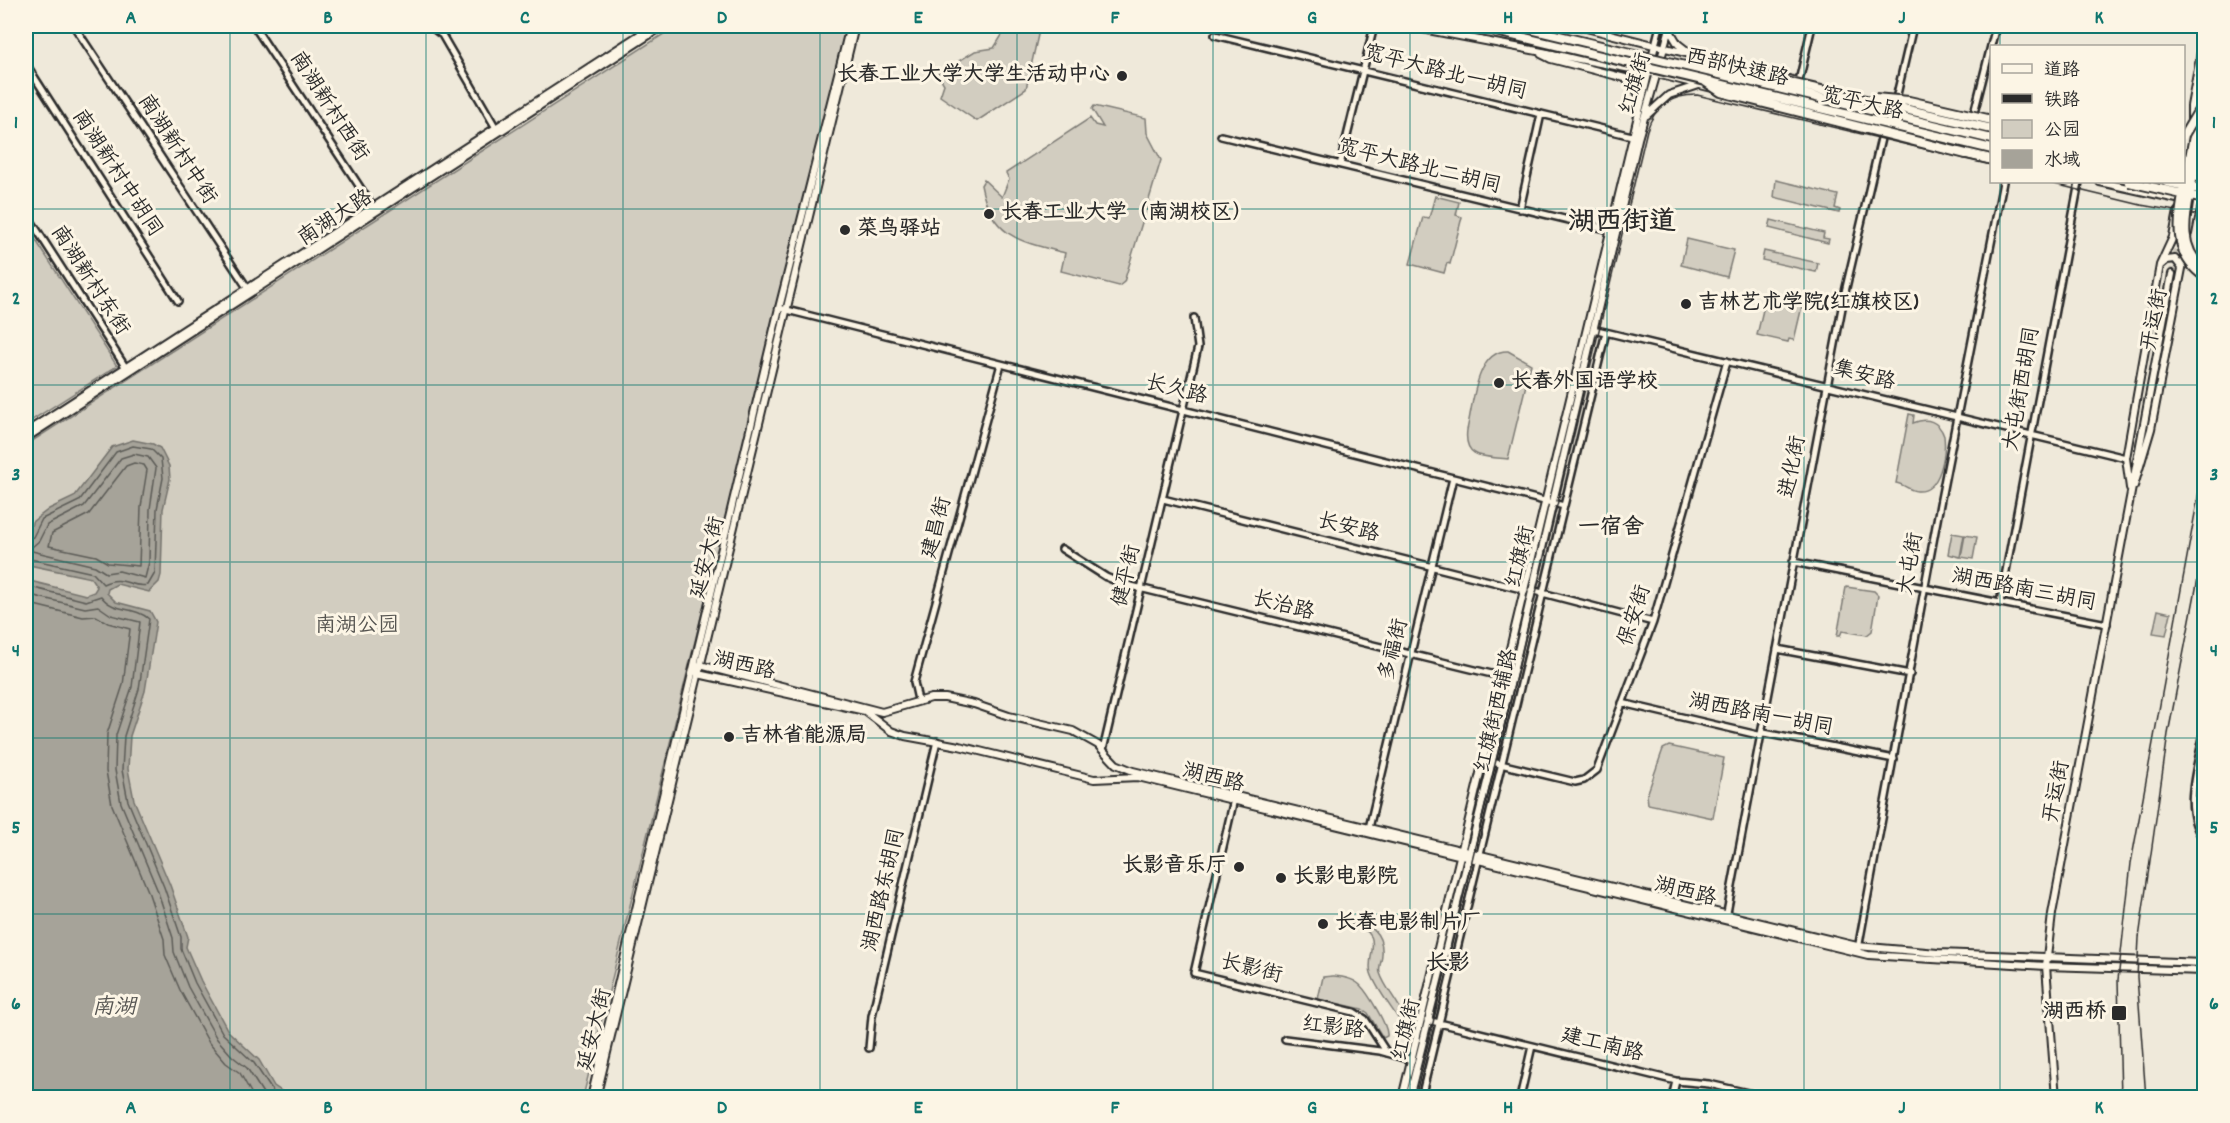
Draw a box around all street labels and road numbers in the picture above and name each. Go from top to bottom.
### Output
street label: 宽平大路北一胡同 [1360,39,1530,109]
street label: 西部快速路 [1682,43,1792,95]
street label: 南湖新村西街 [281,46,375,168]
street label: 红旗街 [1614,50,1660,118]
street label: 宽平大路 [1818,81,1906,129]
street label: 南湖新村中街 [129,89,223,211]
street label: 南湖新村中胡同 [63,104,169,244]
street label: 宽平大路北二胡同 [1334,133,1504,203]
street label: 南湖大路 [293,184,379,254]
street label: 南湖新村东街 [42,220,136,342]
street label: 开运街 [2135,286,2177,354]
street label: 大屯街西胡同 [1997,324,2049,454]
street label: 集安路 [1830,355,1898,399]
street label: 长久路 [1142,369,1210,413]
street label: 进化街 [1773,433,1815,501]
street label: 建昌街 [915,494,961,562]
street label: 长安路 [1314,507,1382,551]
street label: 延安大街 [684,514,734,602]
street label: 红旗街 [1500,523,1544,591]
street label: 大屯街 [1892,530,1932,598]
street label: 健平街 [1106,542,1150,610]
street label: 湖西路南三胡同 [1949,562,2099,620]
street label: 保安街 [1612,581,1660,651]
street label: 长治路 [1249,585,1317,629]
street label: 多福街 [1373,616,1417,684]
street label: 湖西路 [710,645,778,689]
street label: 红旗街西辅路 [1469,646,1527,776]
street label: 湖西路南一胡同 [1686,687,1836,745]
street label: 湖西路 [1179,757,1247,801]
street label: 开运街 [2037,758,2079,826]
street label: 湖西路东胡同 [856,825,914,955]
street label: 湖西路 [1651,871,1719,915]
street label: 长影街 [1217,948,1285,992]
street label: 延安大街 [571,986,621,1074]
street label: 红旗街 [1386,996,1430,1064]
street label: 红影路 [1300,1010,1366,1048]
street label: 建工南路 [1558,1021,1646,1071]

